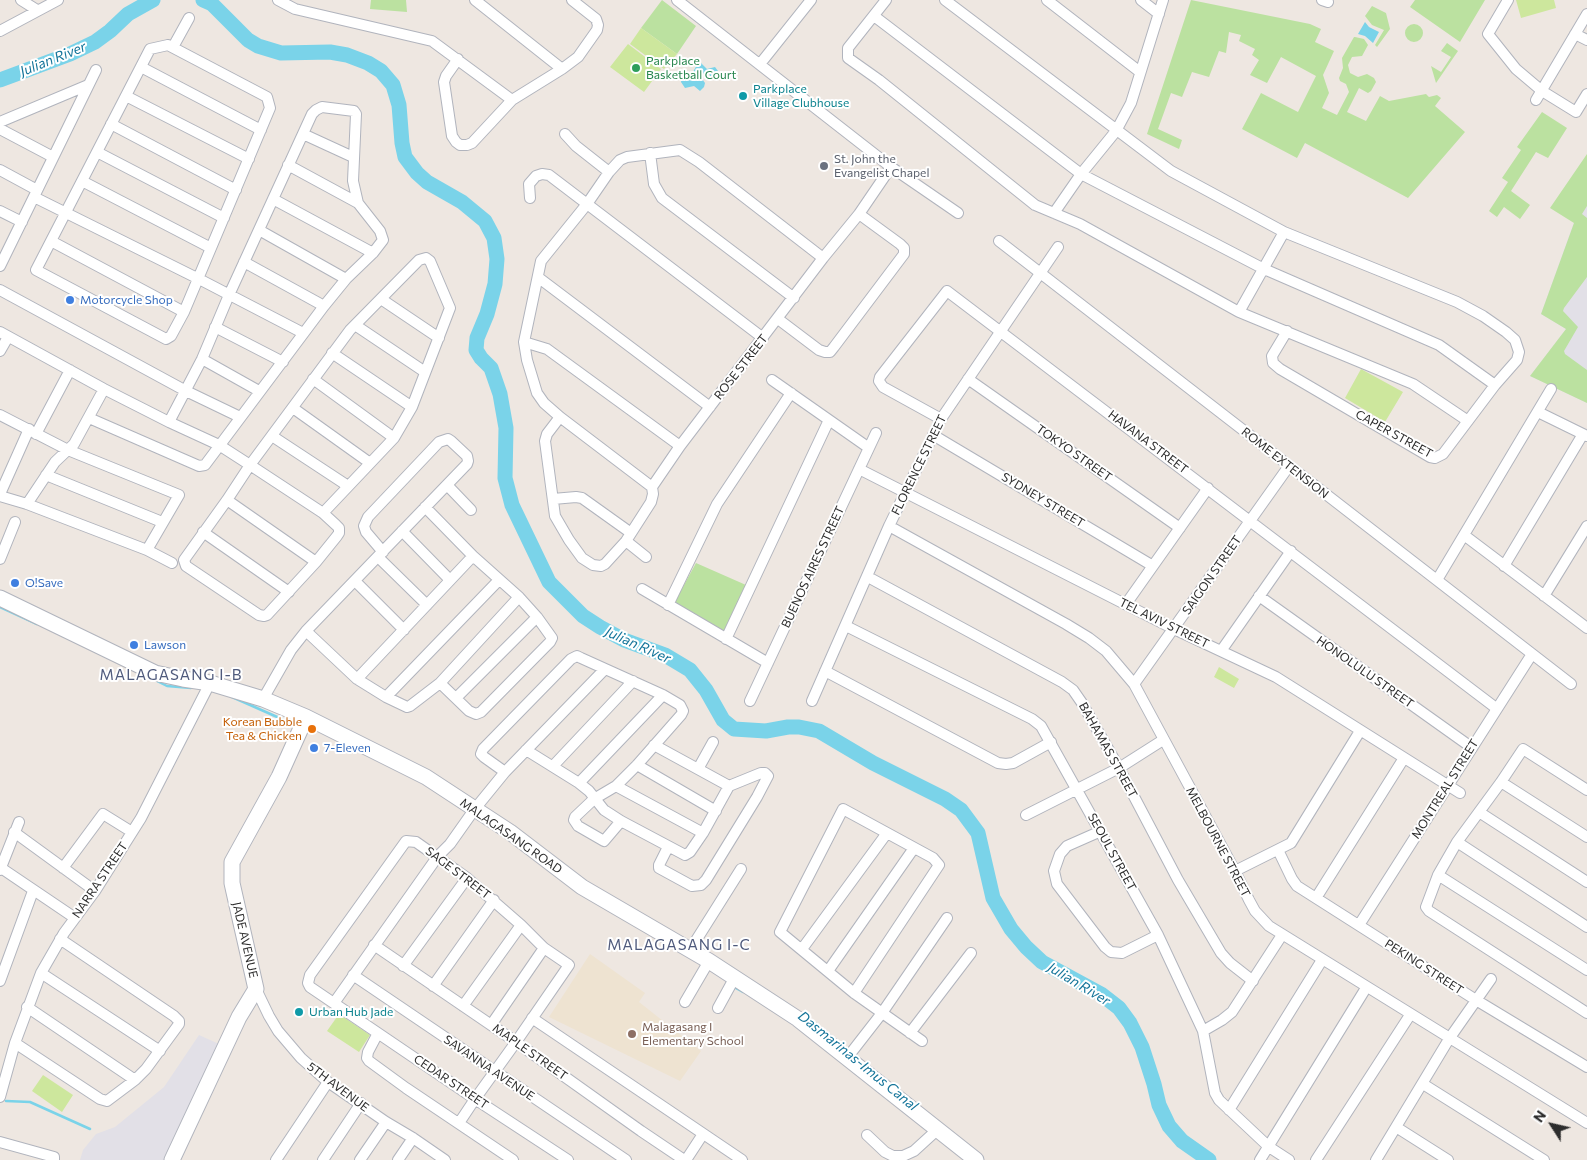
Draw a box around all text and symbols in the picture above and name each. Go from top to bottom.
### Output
water label: Julian River [17,38,89,80]
place label: Parkplace Basketball Court [646,54,736,82]
marker: Parkplace Basketball Court [630,62,642,74]
place label: Parkplace Village Clubhouse [753,82,849,110]
marker: Parkplace Village Clubhouse [737,90,749,102]
place label: St. John the Evangelist Chapel [834,152,929,180]
marker: St. John the Evangelist Chapel [818,160,830,172]
place label: Motorcycle Shop [80,293,173,307]
marker: Motorcycle Shop [64,294,76,306]
street label: ROSE STREET [711,332,771,402]
street label: HAVANA STREET [1105,407,1191,477]
street label: CAPER STREET [1353,407,1435,461]
street label: FLORENCE STREET [888,413,950,517]
street label: TOKYO STREET [1033,422,1115,484]
street label: ROME EXTENSION [1239,424,1331,502]
street label: SYDNEY STREET [999,470,1087,530]
street label: BUENOS AIRES STREET [778,504,848,630]
street label: SAIGON STREET [1179,533,1245,617]
place label: O!Save [25,576,63,590]
marker: O!Save [9,577,21,589]
street label: TEL AVIV STREET [1117,595,1211,651]
water label: Julian River [603,623,673,667]
street label: HONOLULU STREET [1314,633,1416,711]
place label: Lawson [144,638,186,652]
marker: Lawson [128,639,140,651]
district label: MALAGASANG I-B [98,666,244,684]
street label: BAHAMAS STREET [1076,700,1140,800]
place label: Korean Bubble Tea & Chicken [223,715,302,743]
marker: Korean Bubble Tea & Chicken [306,723,318,735]
street label: MONTREAL STREET [1408,736,1482,842]
place label: 7-Eleven [324,741,371,755]
marker: 7-Eleven [308,742,320,754]
street label: MELBOURNE STREET [1183,784,1253,900]
street label: MALAGASANG ROAD [457,795,565,877]
street label: SEOUL STREET [1085,811,1139,893]
street label: NARRA STREET [69,839,131,921]
street label: SAGE STREET [423,844,493,902]
street label: JADE AVENUE [229,901,261,979]
district label: MALAGASANG I-C [605,936,753,954]
street label: PEKING STREET [1382,936,1466,998]
water label: Julian River [1045,959,1113,1009]
place label: Urban Hub Jade [309,1005,393,1019]
marker: Urban Hub Jade [293,1006,305,1018]
water label: Dasmarinas-Imus Canal [795,1008,921,1114]
place label: Malagasang I Elementary School [642,1020,744,1048]
street label: MAPLE STREET [490,1021,570,1083]
marker: Malagasang I Elementary School [626,1028,638,1040]
street label: SAVANNA AVENUE [441,1032,537,1104]
street label: CEDAR STREET [411,1052,491,1112]
street label: 5TH AVENUE [304,1059,372,1115]
north arrow [1527,1100,1577,1150]
text: N [1529,1107,1549,1125]

